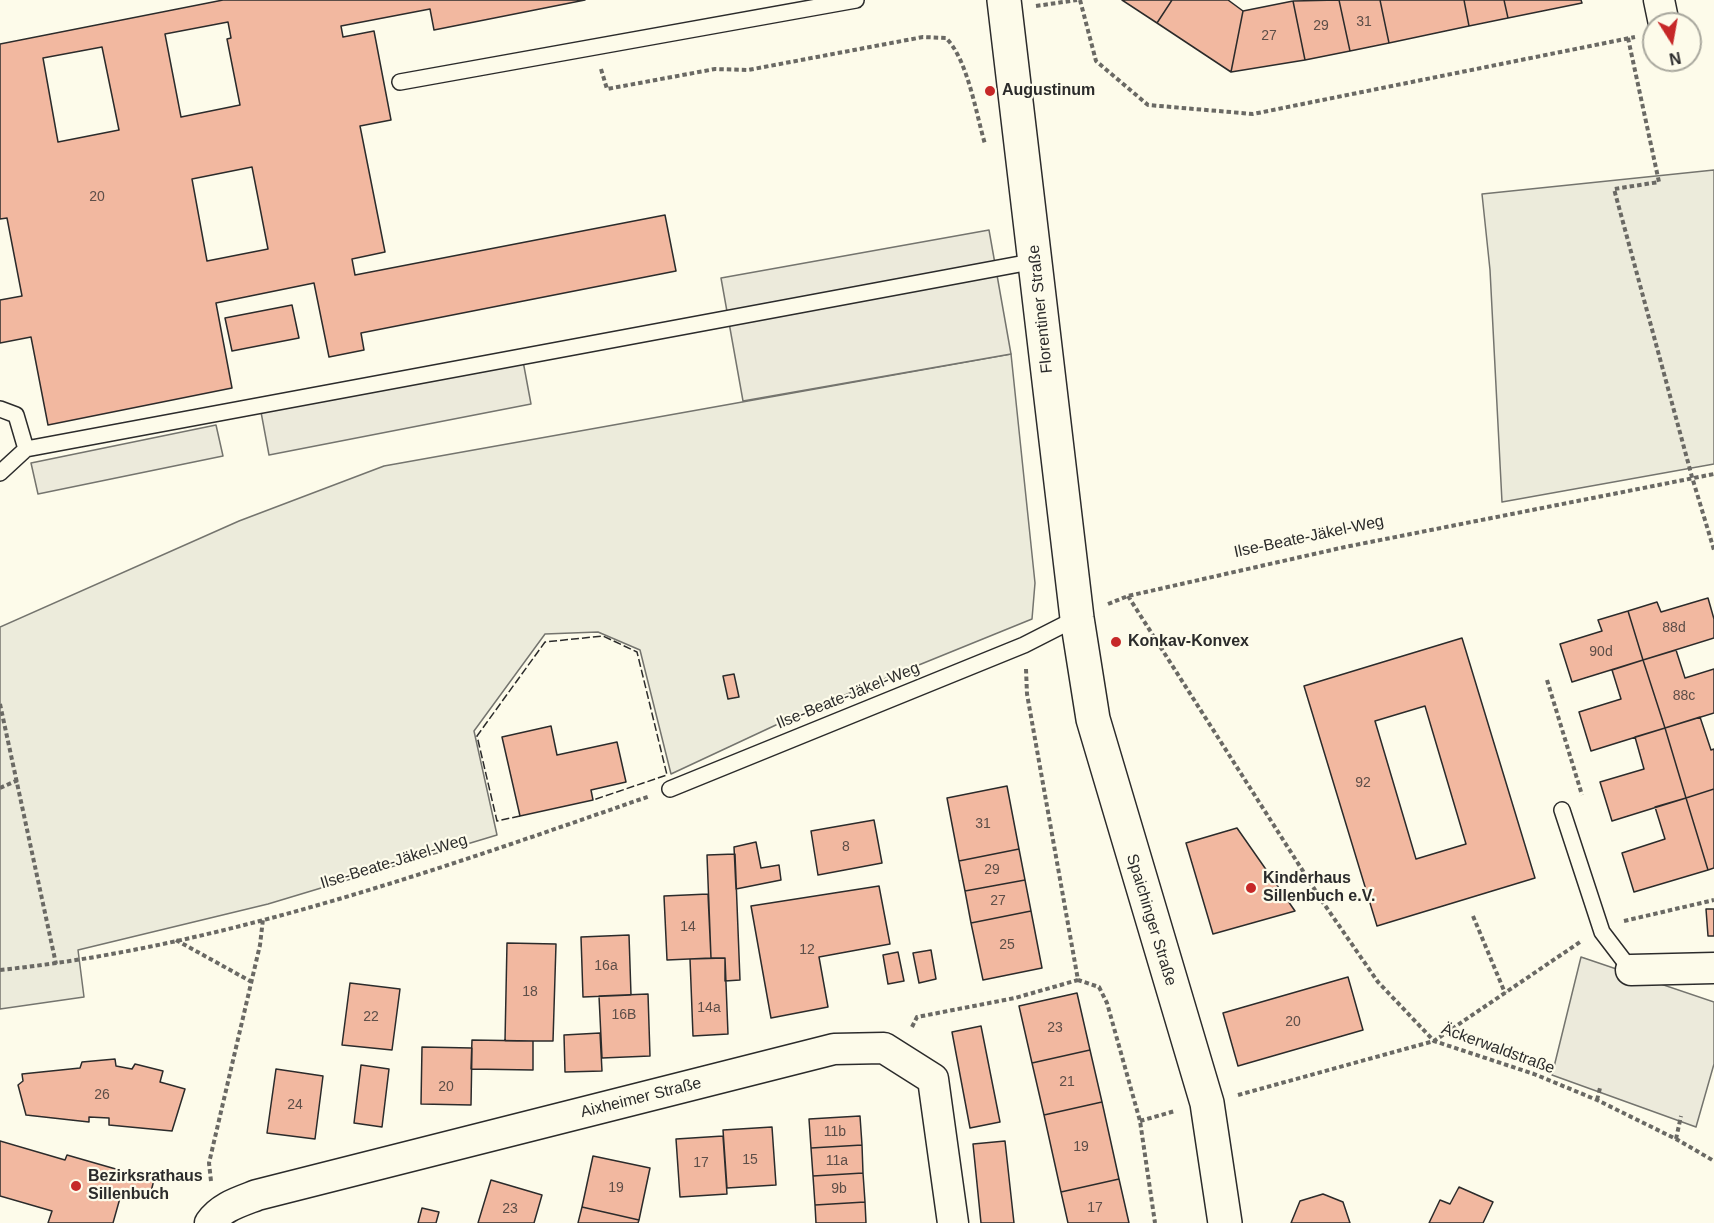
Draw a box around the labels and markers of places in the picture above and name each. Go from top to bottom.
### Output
place label: Augustinum [1002,81,1095,101]
marker: Augustinum [983,84,997,98]
place label: Konkav-Konvex [1128,632,1249,652]
marker: Konkav-Konvex [1109,635,1123,649]
place label: Kinderhaus Sillenbuch e.V. [1263,869,1375,907]
marker: Kinderhaus Sillenbuch e.V. [1244,881,1258,895]
place label: Bezirksrathaus Sillenbuch [88,1167,203,1205]
marker: Bezirksrathaus Sillenbuch [69,1179,83,1193]

